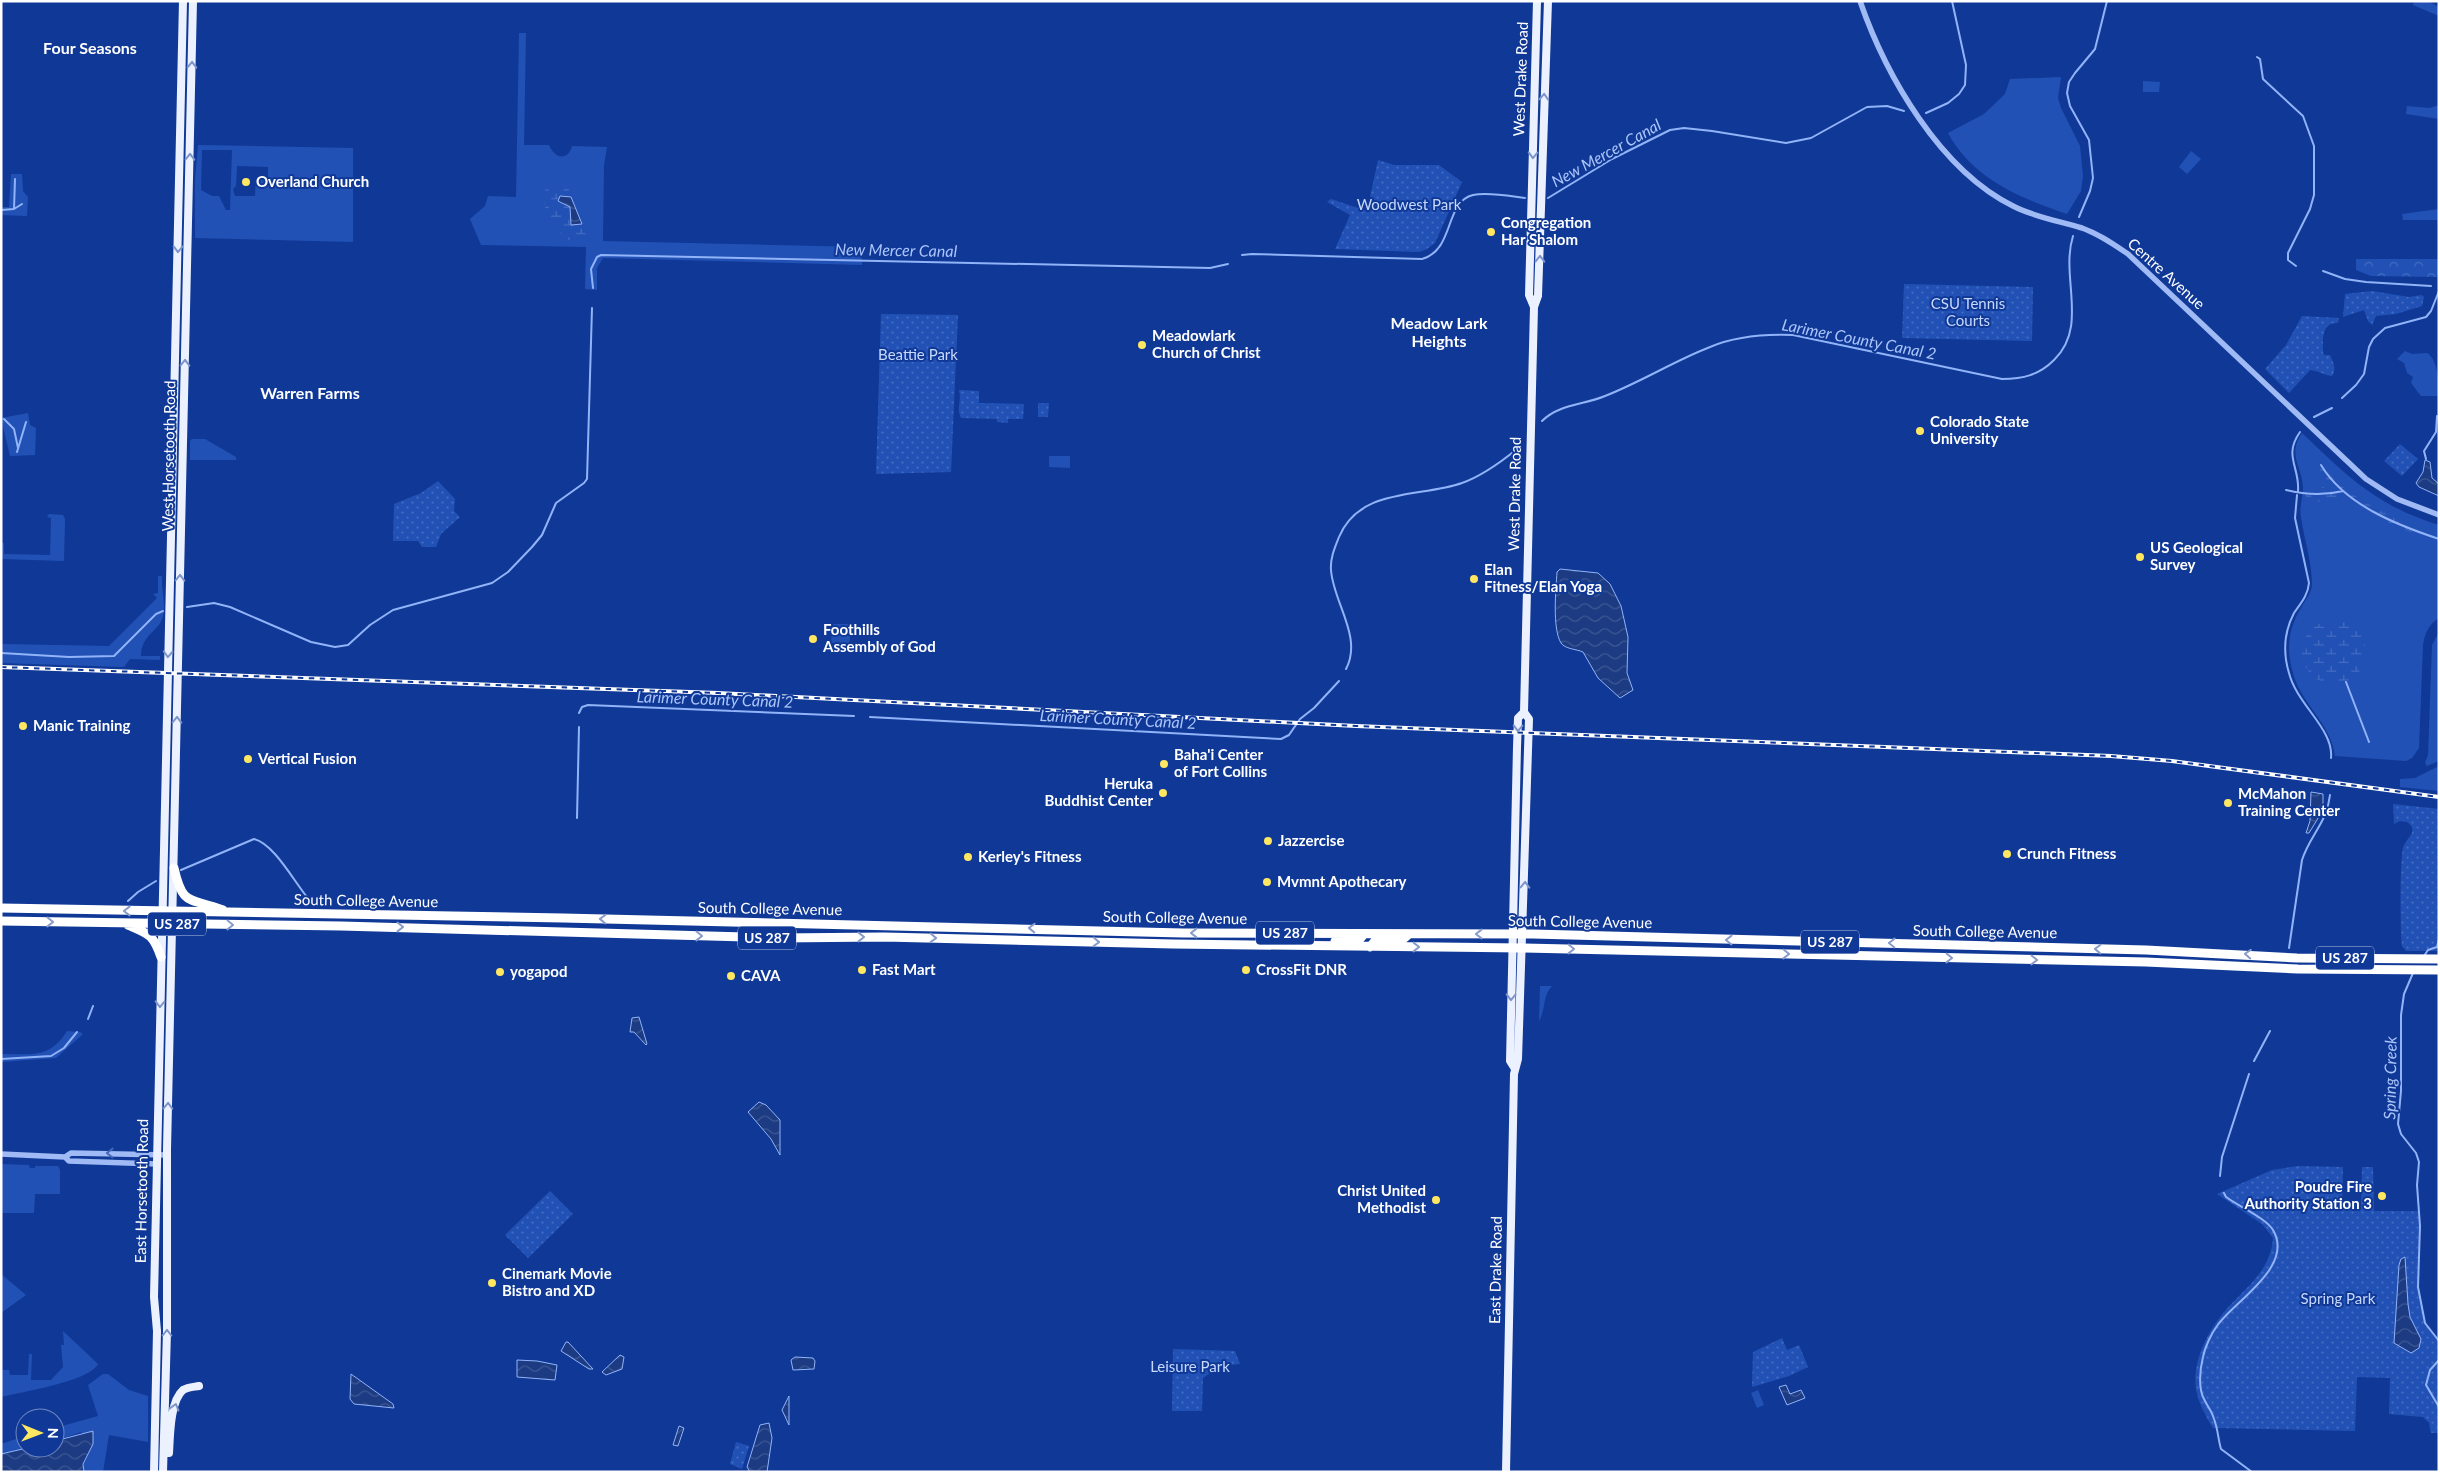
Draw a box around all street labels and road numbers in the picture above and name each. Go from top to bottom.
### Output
street label: West Drake Road [1509,21,1531,137]
street label: Centre Avenue [2124,234,2209,313]
street label: West Horsetooth Road [158,380,178,532]
street label: West Drake Road [1504,437,1524,551]
street label: South College Avenue [294,890,438,910]
street label: South College Avenue [698,898,842,918]
street label: South College Avenue [1103,907,1247,927]
street label: South College Avenue [1508,911,1652,931]
road number: US 287 [148,912,206,936]
road number: US 287 [1256,921,1314,944]
street label: South College Avenue [1913,921,2057,941]
road number: US 287 [738,926,796,950]
road number: US 287 [1801,930,1859,954]
road number: US 287 [2316,946,2374,970]
street label: East Horsetooth Road [131,1119,151,1263]
street label: East Drake Road [1485,1216,1505,1324]

